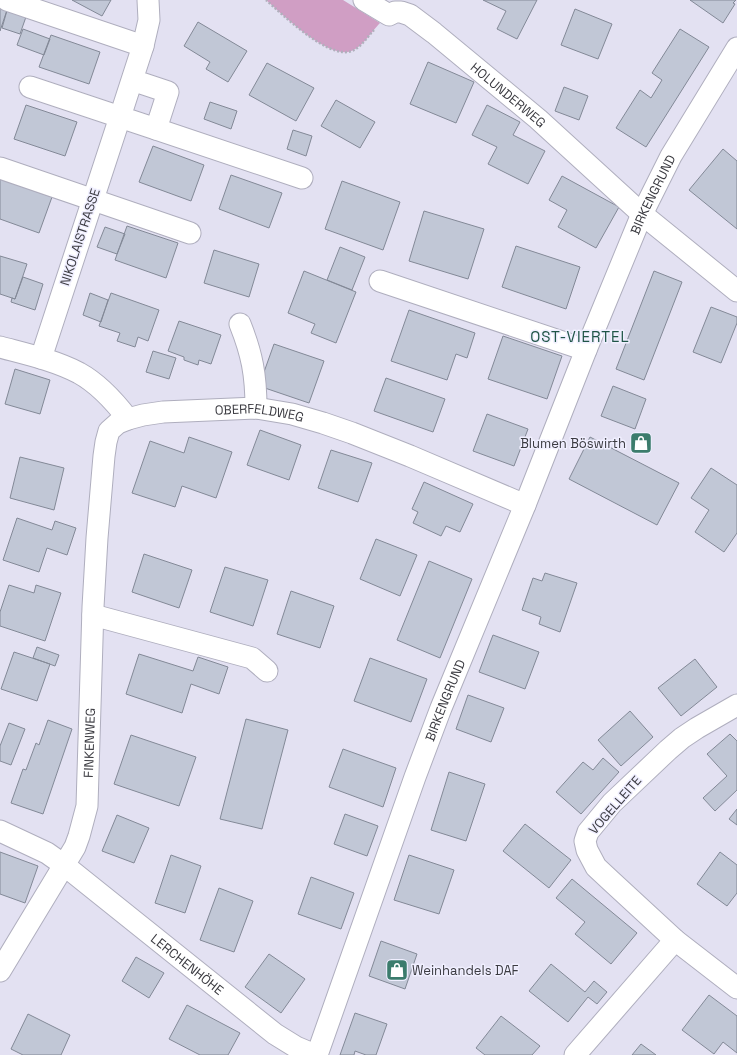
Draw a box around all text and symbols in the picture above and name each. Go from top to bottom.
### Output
street label: HOLUNDERWEG [467,58,550,131]
street label: BIRKENGRUND [626,152,679,237]
street label: NIKOLAISTRASSE [56,186,104,288]
district label: OST-VIERTEL [530,327,630,346]
street label: OBERFELDWEG [214,399,306,426]
shop icon: Blumen Böswirth [628,430,654,456]
place label: Blumen Böswirth [520,435,626,452]
street label: BIRKENGRUND [421,657,469,744]
street label: FINKENWEG [79,707,98,778]
street label: VOGELLEITE [585,772,645,838]
street label: LERCHENHÖHE [148,930,227,998]
shop icon: Weinhandels DAF [384,957,410,983]
place label: Weinhandels DAF [412,962,519,979]

